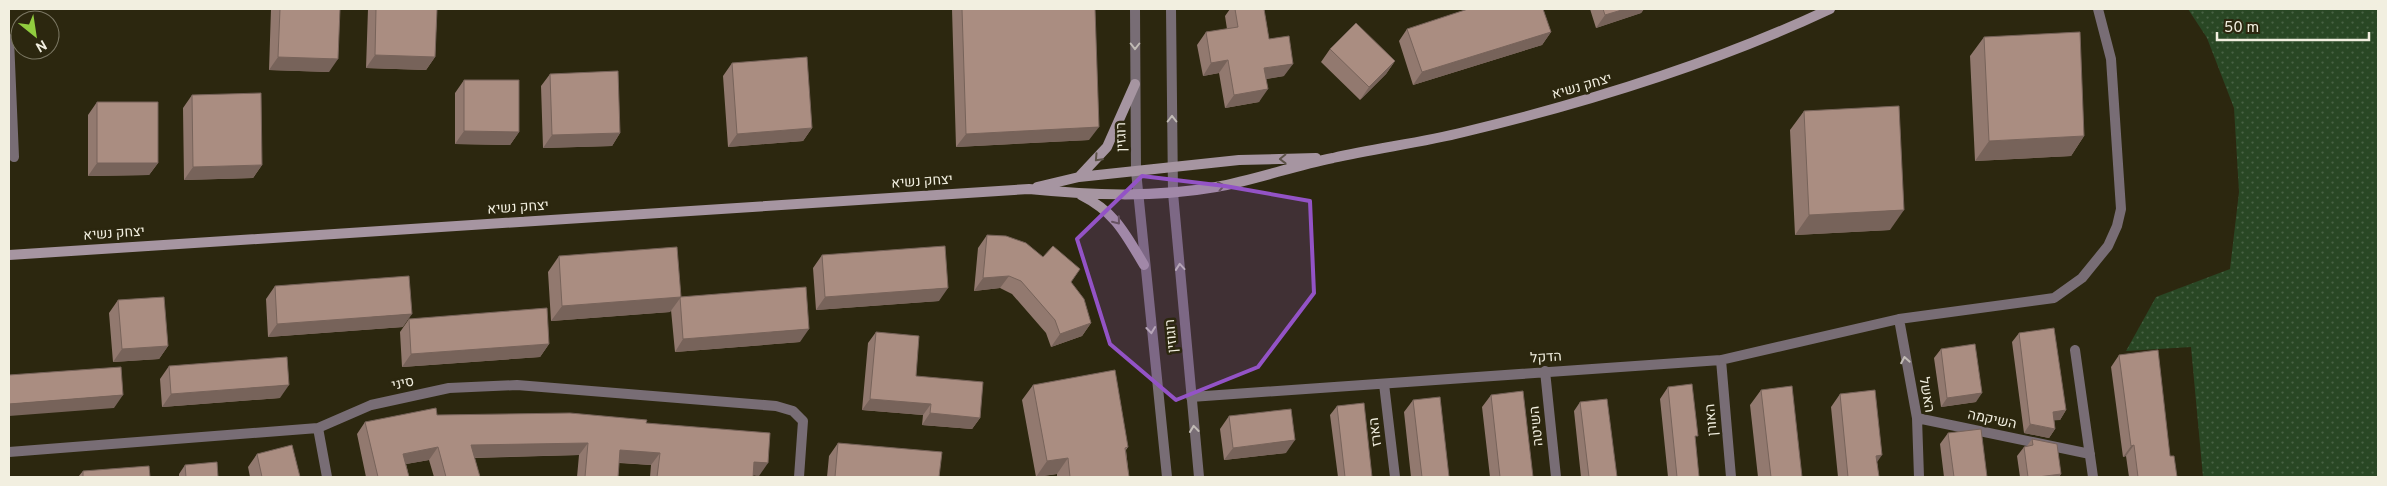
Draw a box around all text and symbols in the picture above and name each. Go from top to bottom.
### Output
north arrow [10,10,60,60]
scale bar [2217,10,2370,42]
text: 50 m [2224,19,2259,38]
text: N [32,35,49,55]
one-way arrow [1130,43,1140,51]
street label: יצחק נשיא [1550,70,1614,104]
one-way arrow [1167,115,1177,122]
street label: רוגזין [1113,122,1131,152]
one-way arrow [1095,152,1104,161]
one-way arrow [1279,154,1286,164]
street label: יצחק נשיא [891,171,953,193]
one-way arrow [1217,181,1226,192]
street label: יצחק נשיא [487,197,549,219]
one-way arrow [1111,215,1119,224]
street label: יצחק נשיא [83,223,145,245]
one-way arrow [1174,263,1185,271]
street label: רוגוזין [1162,318,1182,354]
one-way arrow [1145,327,1156,335]
street label: הדקל [1530,348,1562,368]
one-way arrow [1901,355,1911,364]
street label: סיני [390,373,416,395]
street label: האשל [1915,376,1937,414]
street label: האורן [1702,403,1722,437]
street label: השיטה [1526,405,1548,447]
street label: השיקמה [1966,407,2018,433]
street label: הארז [1366,417,1386,447]
one-way arrow [1189,424,1200,432]

